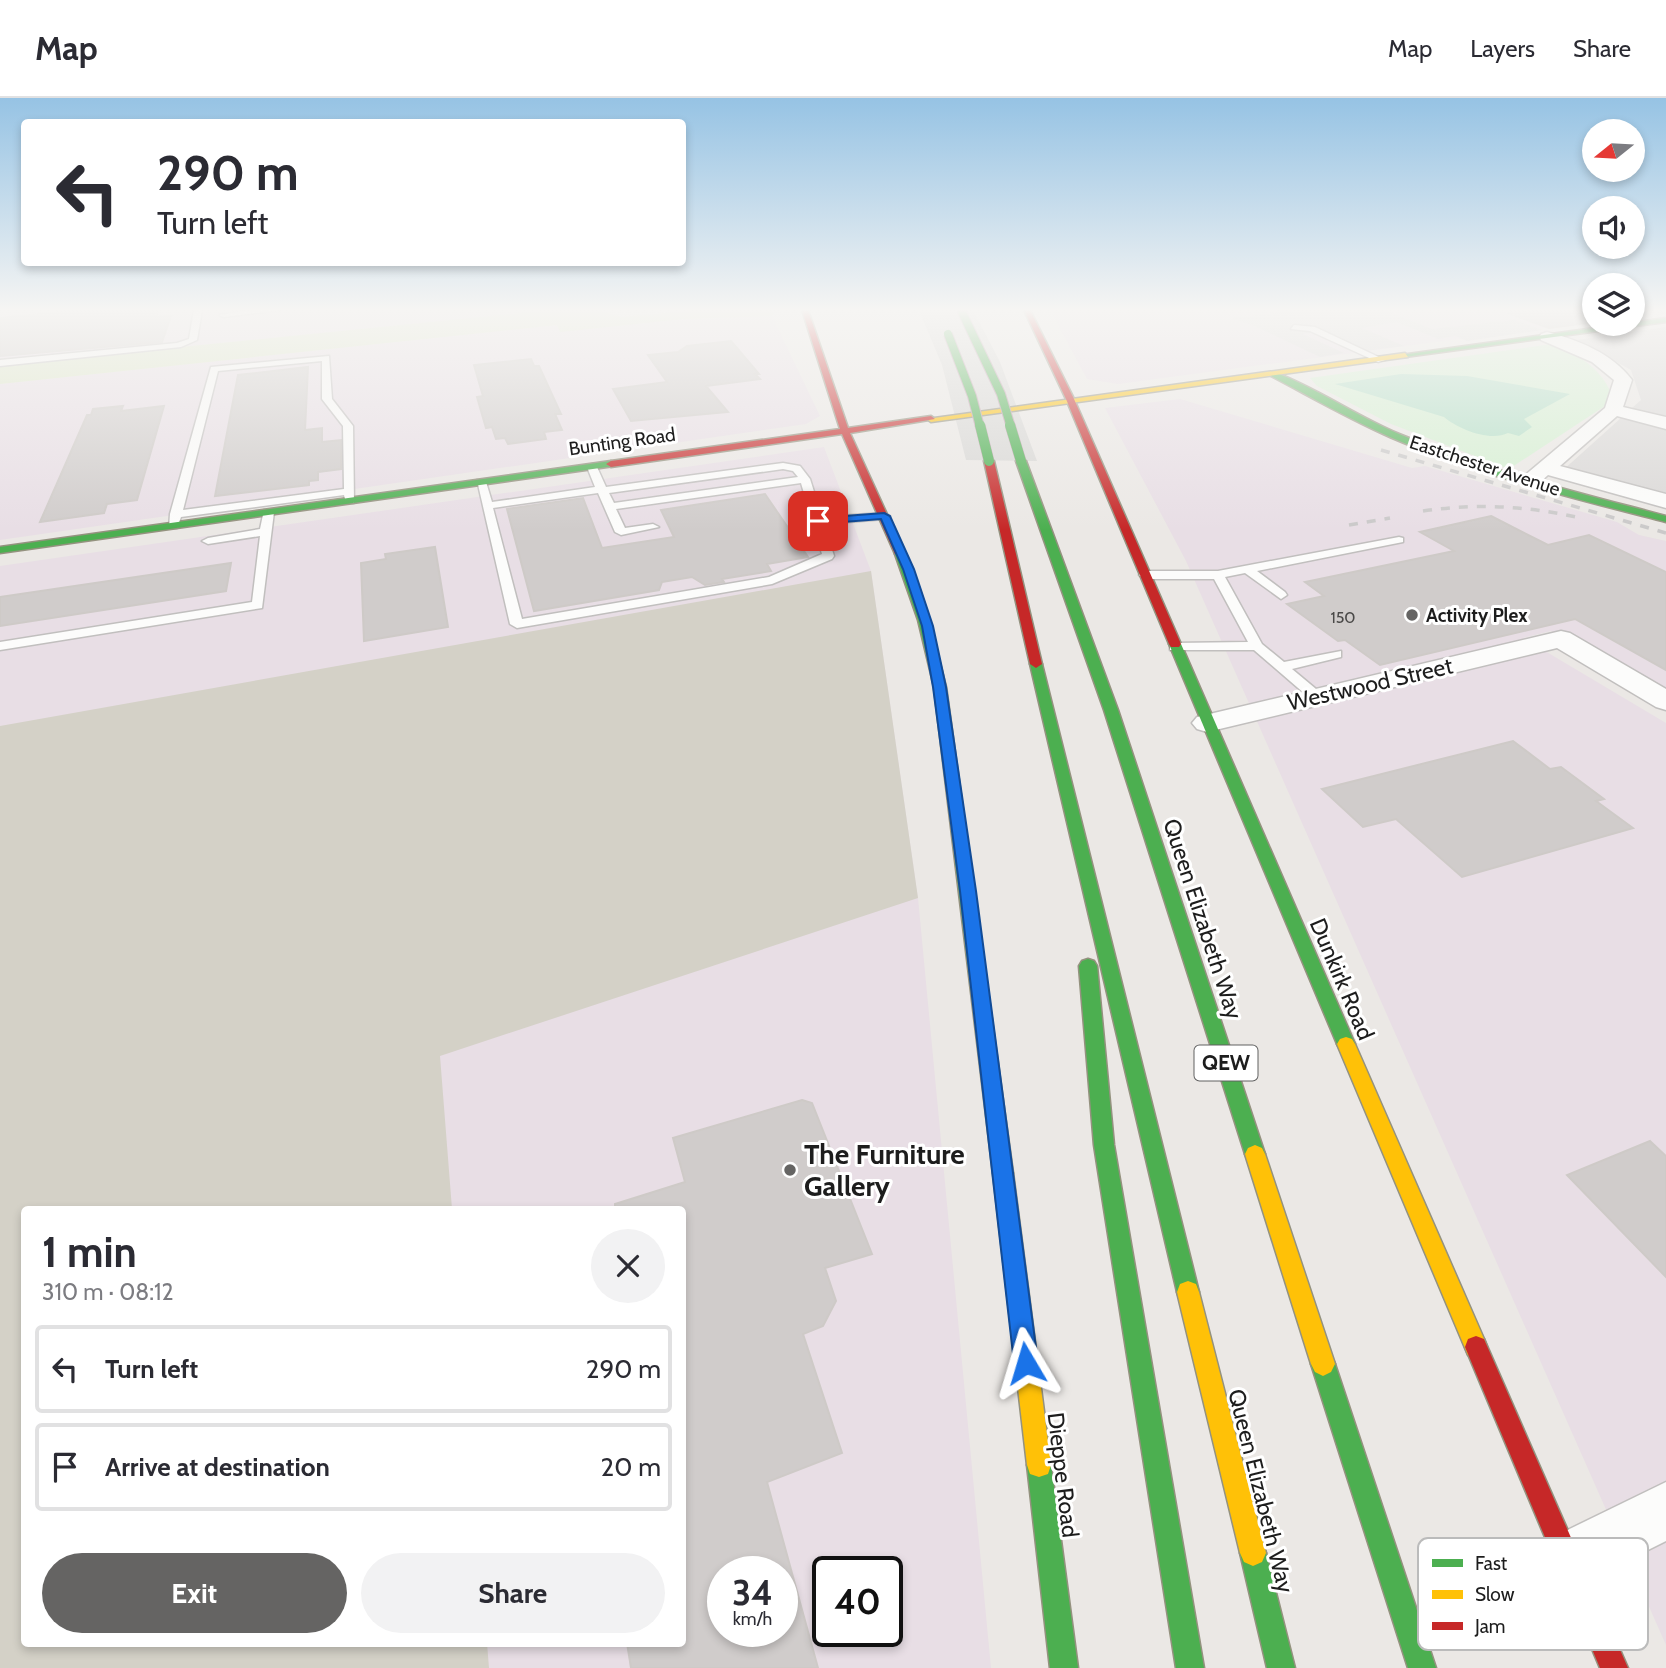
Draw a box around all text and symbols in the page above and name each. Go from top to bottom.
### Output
text: Map [35,28,98,68]
text: Map [1388,34,1432,63]
text: Layers [1470,34,1535,63]
text: Share [1573,34,1631,63]
north arrow [1582,119,1645,182]
map controls [1582,119,1645,336]
text: 290 m [157,143,299,202]
icon: left [42,147,133,238]
button: sound [1582,196,1645,259]
text: Turn left [157,203,268,242]
button: layers [1582,273,1645,336]
street label: Bunting Road [567,423,677,460]
street label: Eastchester Avenue [1407,430,1563,501]
pin [788,491,848,551]
icon: arrive [799,502,837,540]
place label: Activity Plex [1426,604,1528,627]
marker: Activity Plex [1404,607,1420,623]
house number: 150 [1330,608,1356,627]
street label: Westwood Street [1285,651,1456,717]
street label: Queen Elizabeth Way [1157,815,1249,1023]
street label: Dunkirk Road [1304,914,1380,1044]
road number: QEW [1194,1046,1258,1080]
place label: The Furniture Gallery [804,1137,965,1203]
marker: The Furniture Gallery [782,1162,798,1178]
text: 1 min [42,1226,137,1278]
button: close [591,1229,665,1303]
text: 310 m · 08:12 [42,1278,174,1306]
position arrow [989,1326,1063,1400]
icon: left [46,1350,84,1388]
text: Turn left [105,1353,198,1385]
text: 290 m [586,1353,661,1385]
street label: Queen Elizabeth Way [1222,1386,1300,1596]
street label: Dieppe Road [1041,1411,1085,1539]
icon: arrive [46,1448,84,1486]
text: Arrive at destination [105,1451,330,1483]
text: 20 m [601,1451,661,1483]
legend [1418,1538,1648,1650]
text: Fast [1475,1552,1508,1575]
button: Exit [42,1553,347,1633]
button: Share [361,1553,665,1633]
speed limit sign: 40 [812,1556,903,1647]
text: 34 [732,1571,773,1614]
text: Slow [1475,1583,1515,1606]
text: km/h [733,1608,772,1630]
text: Jam [1474,1615,1505,1638]

